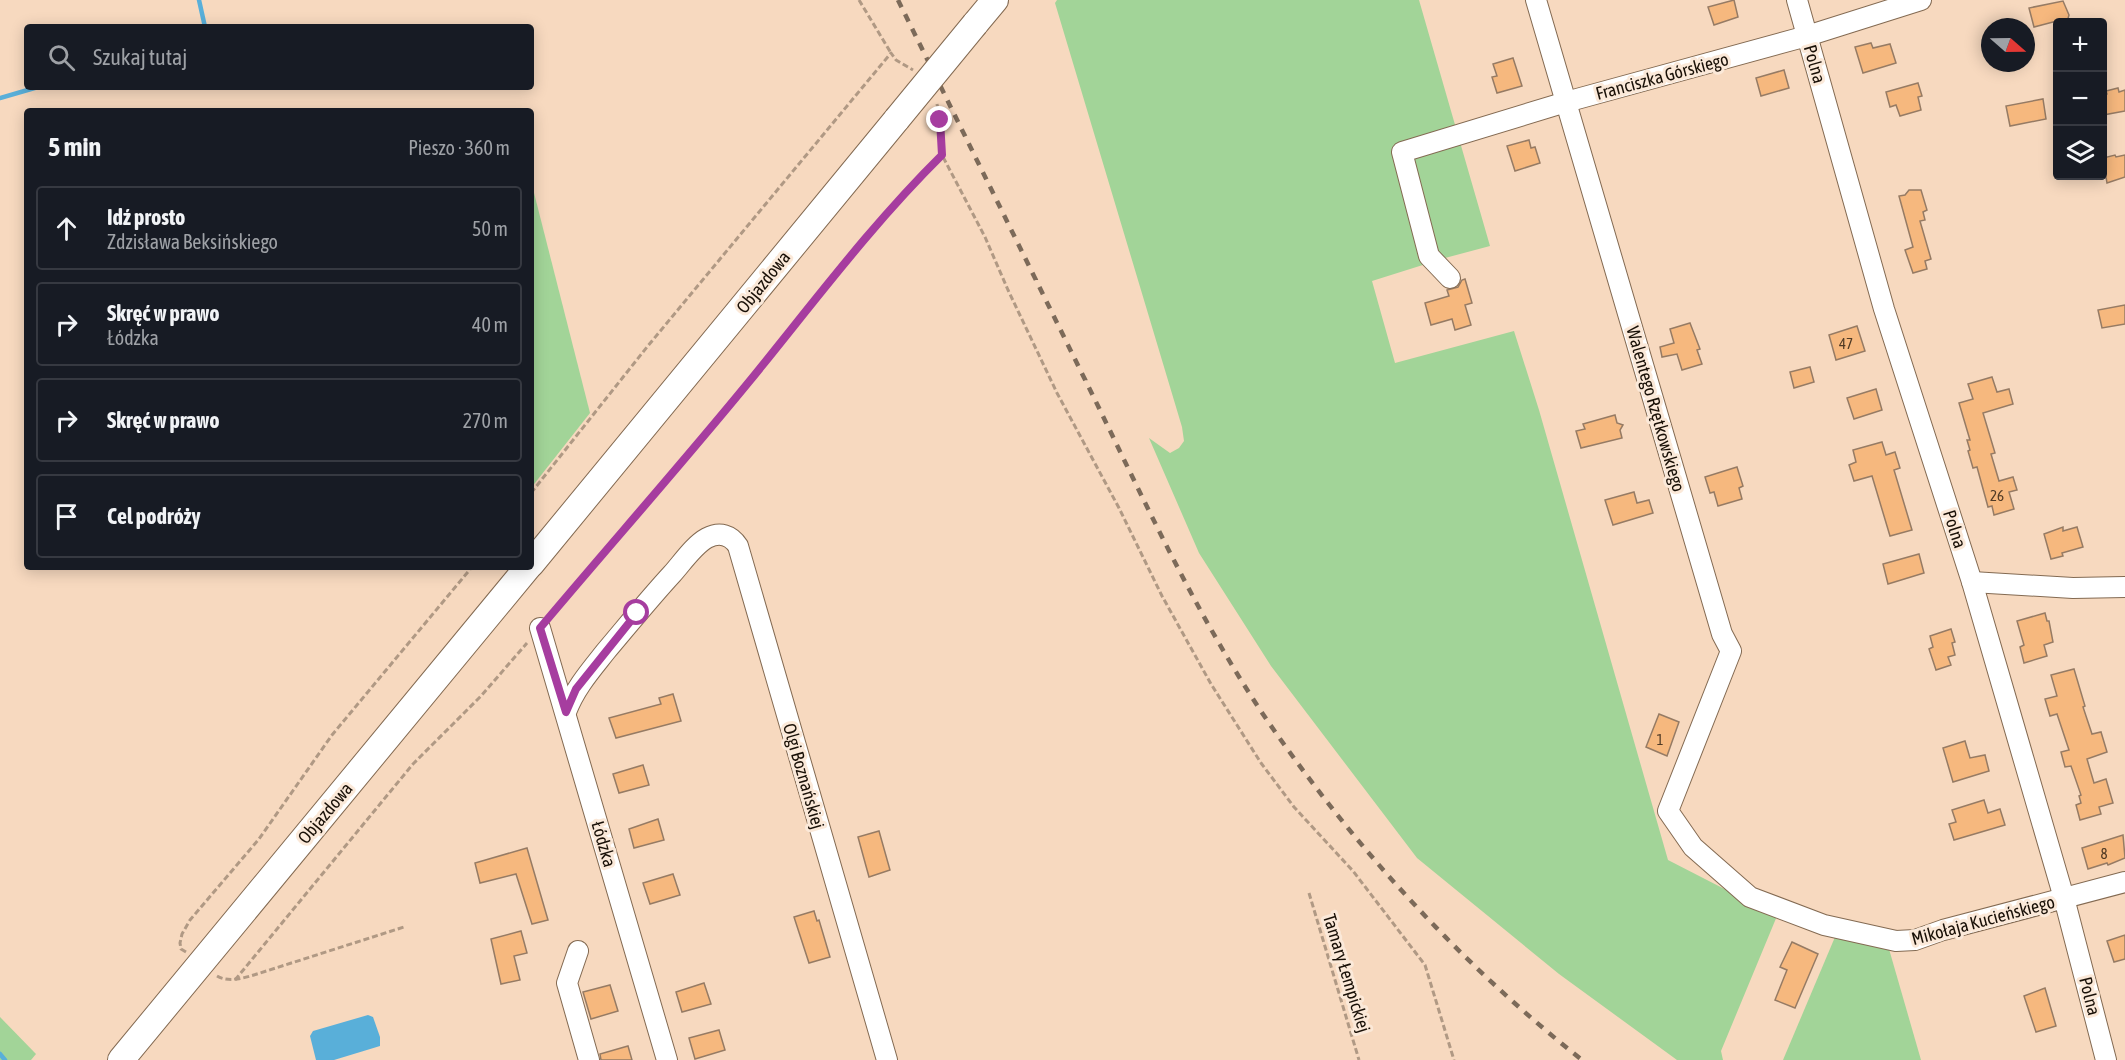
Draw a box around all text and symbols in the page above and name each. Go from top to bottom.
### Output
north arrow [1981,18,2035,72]
map controls [2053,18,2107,180]
button: + [2053,18,2107,72]
search box [24,24,534,90]
icon: search [45,41,78,74]
street label: Polna [1800,42,1830,86]
text: Szukaj tutaj [93,44,187,70]
street label: Franciszka Górskiego [1593,48,1731,104]
button: − [2053,72,2107,126]
route end [926,106,952,132]
button: layers [2053,126,2107,180]
text: 5 min [48,132,101,162]
text: Pieszo · 360 m [408,136,510,159]
text: Idź prosto [107,204,185,230]
icon: ahead [50,212,83,245]
text: 50 m [472,217,508,240]
text: Zdzisława Beksińskiego [107,230,278,253]
street label: Objazdowa [732,247,794,317]
text: Skręć w prawo [107,300,220,326]
icon: right [50,308,83,341]
text: 40 m [472,313,508,336]
street label: Walentego Rzętkowskiego [1622,324,1690,494]
text: Łódzka [107,326,159,349]
house number: 47 [1839,335,1853,352]
icon: right [50,404,83,437]
text: Skręć w prawo [107,407,220,433]
text: 270 m [463,409,508,432]
house number: 26 [1990,487,2004,504]
icon: arrive [50,500,83,533]
text: Cel podróży [107,503,201,529]
street label: Polna [1939,507,1971,551]
route start [623,599,649,625]
street label: Olgi Boznańskiej [779,721,829,831]
house number: 1 [1656,731,1664,748]
street label: Objazdowa [293,778,357,848]
street label: Łódzka [587,819,621,869]
house number: 8 [2100,845,2108,862]
street label: Mikołaja Kucieńskiego [1909,891,2057,949]
street label: Tamary Łempickiej [1319,911,1375,1035]
street label: Polna [2075,975,2105,1017]

